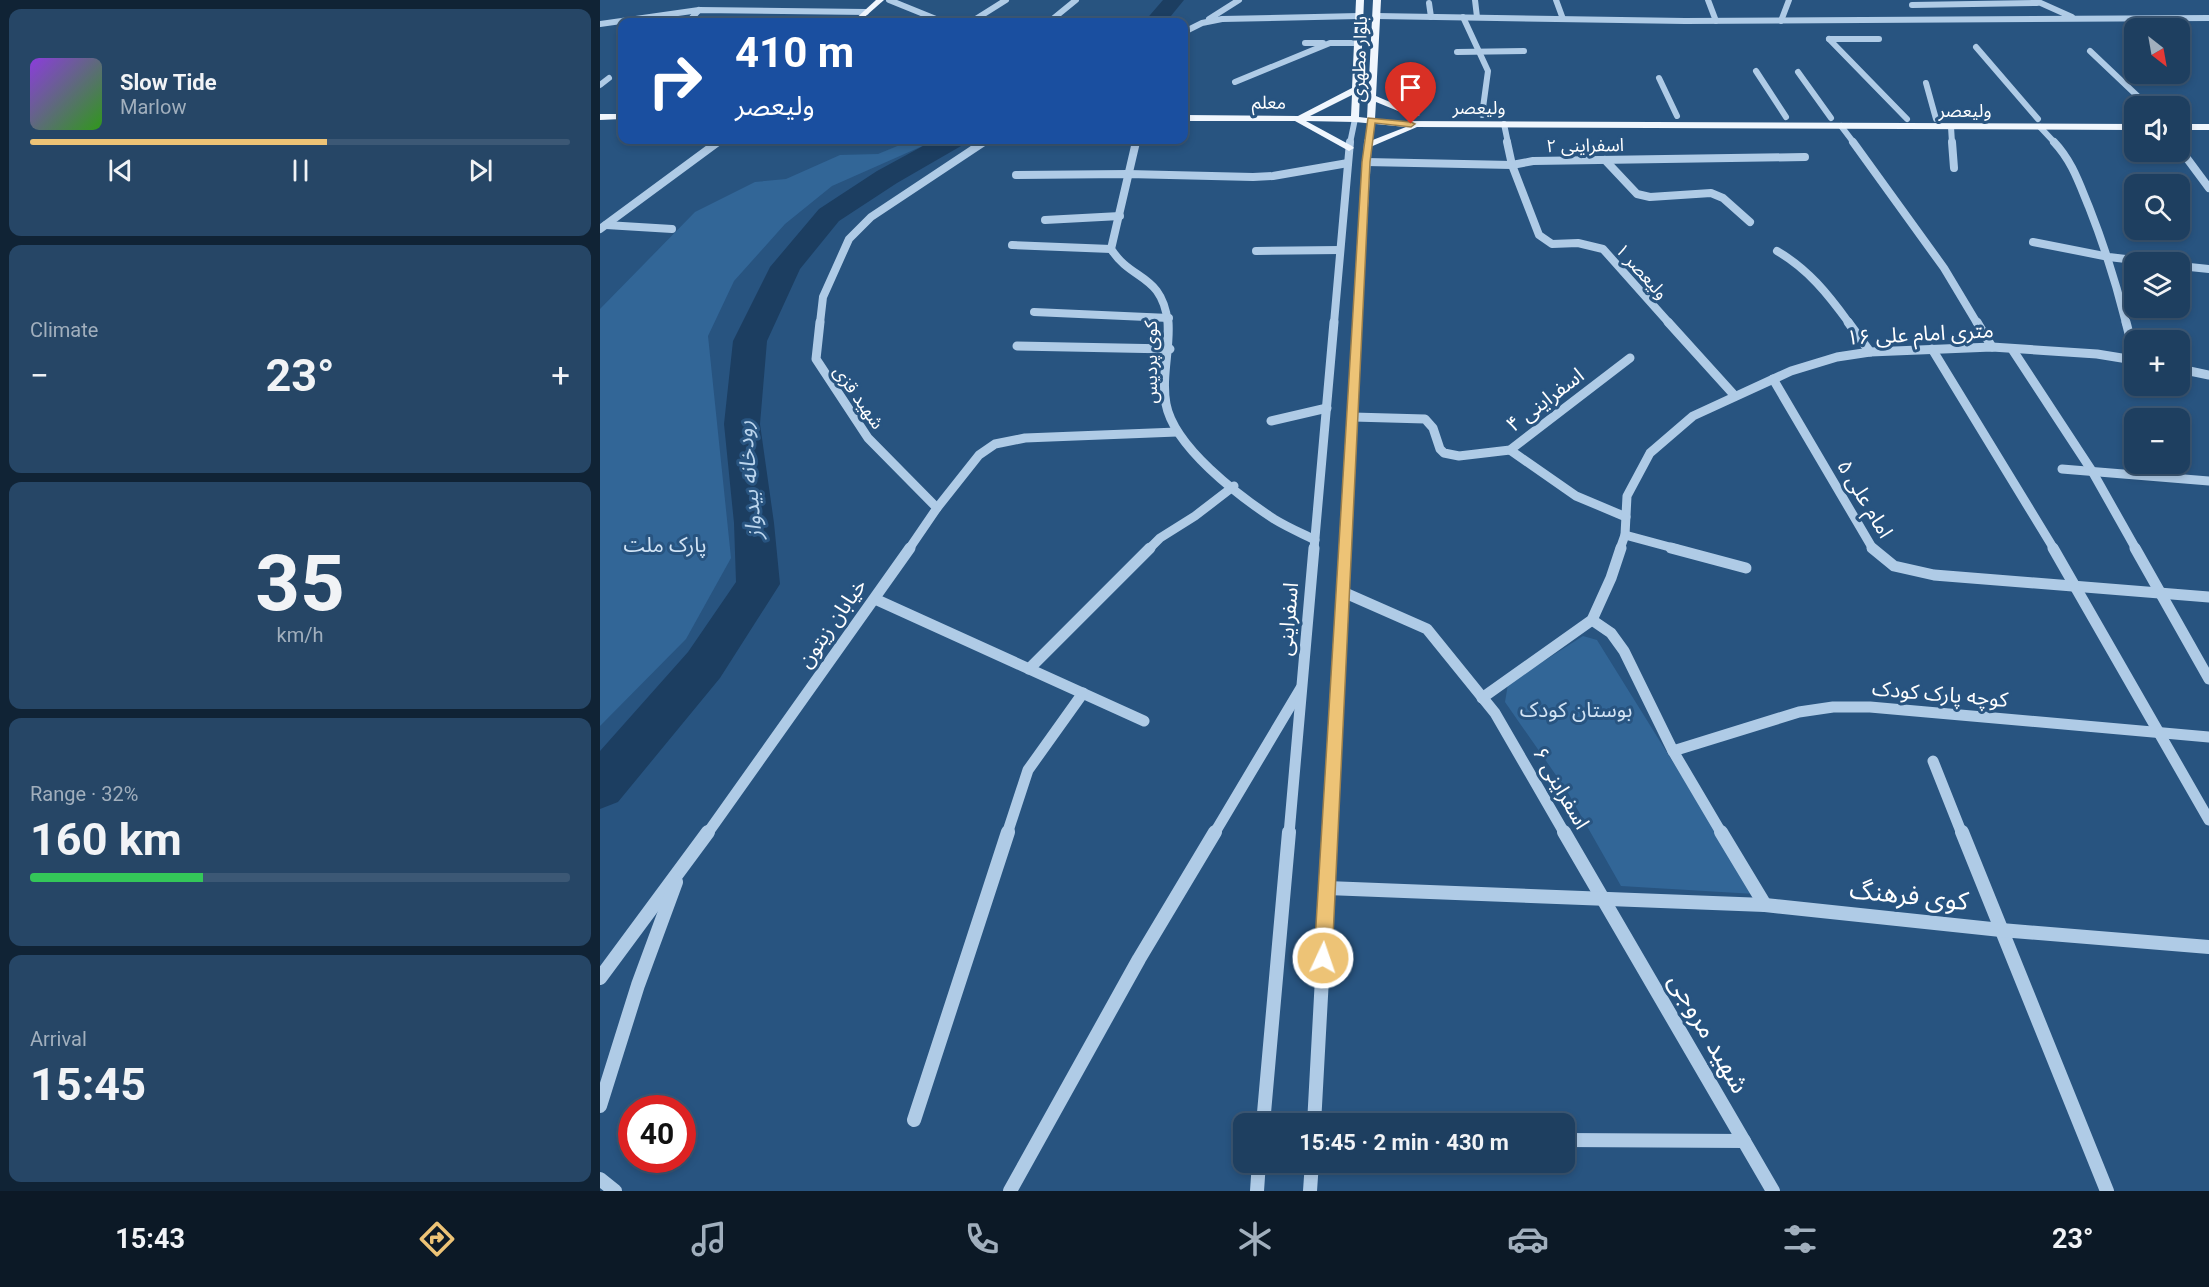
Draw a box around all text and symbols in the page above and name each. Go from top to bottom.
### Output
street label: بلوار مطهری [1347,16,1372,103]
north arrow [2124,18,2190,84]
map controls [2124,18,2190,474]
text: 410 m [735,28,854,77]
icon: right [636,42,714,120]
pin [1385,62,1436,124]
text: Slow Tide [120,70,217,95]
icon: arrive [1394,71,1427,104]
text: ولیعصر [735,90,815,122]
street label: معلم [1252,91,1286,116]
text: Marlow [120,95,186,119]
button: sound [2124,96,2190,162]
street label: ولیعصر [1451,97,1506,119]
street label: ولیعصر [1937,100,1992,122]
street label: اسفراینی ۲ [1546,134,1624,157]
icon: previous [104,154,137,187]
icon: pause [284,154,317,187]
icon: next [464,154,497,187]
button: search [2124,174,2190,240]
street label: ولیعصر ۱ [1611,239,1672,304]
button: layers [2124,252,2190,318]
text: Climate [30,318,98,342]
street label: ۱۶ متری امام علی [1846,318,1994,354]
street label: کوی پردیس [1140,320,1162,403]
button: + [2124,330,2190,396]
text: 23° [265,349,335,402]
text: − [30,356,49,395]
text: + [551,356,570,395]
street label: شهید قزی [829,361,888,433]
street label: اسفراینی ۴ [1502,363,1588,437]
button: − [2124,408,2190,474]
water label: رودخانه بیدواز [731,420,768,542]
street label: امام علی ۵ [1829,456,1898,545]
park label: پارک ملت [623,533,707,558]
text: 35 [255,538,345,629]
street label: خیابان زیتون [793,574,871,672]
street label: اسفراینی [1273,581,1303,657]
text: km/h [277,623,323,647]
street label: کوچه پارک کودک [1871,676,2009,713]
park label: بوستان کودک [1520,698,1632,722]
street label: اسفراینی ۶ [1528,743,1594,833]
text: Range · 32% [30,782,138,806]
text: 160 km [30,813,182,866]
street label: کوی فرهنگ [1848,874,1970,916]
position arrow [1291,926,1355,990]
street label: شهید مروجی [1663,968,1755,1098]
text: Arrival [30,1027,87,1051]
text: 15:45 [30,1058,146,1111]
speed limit sign: 40 [618,1095,696,1173]
text: 15:45 · 2 min · 430 m [1299,1130,1509,1155]
icon: directions [416,1218,458,1260]
icon: music [688,1218,730,1260]
icon: phone [961,1218,1003,1260]
icon: climate [1234,1218,1276,1260]
icon: car [1507,1218,1549,1260]
icon: filters [1779,1218,1821,1260]
text: 15:43 [115,1223,185,1255]
text: 23° [2052,1223,2094,1255]

